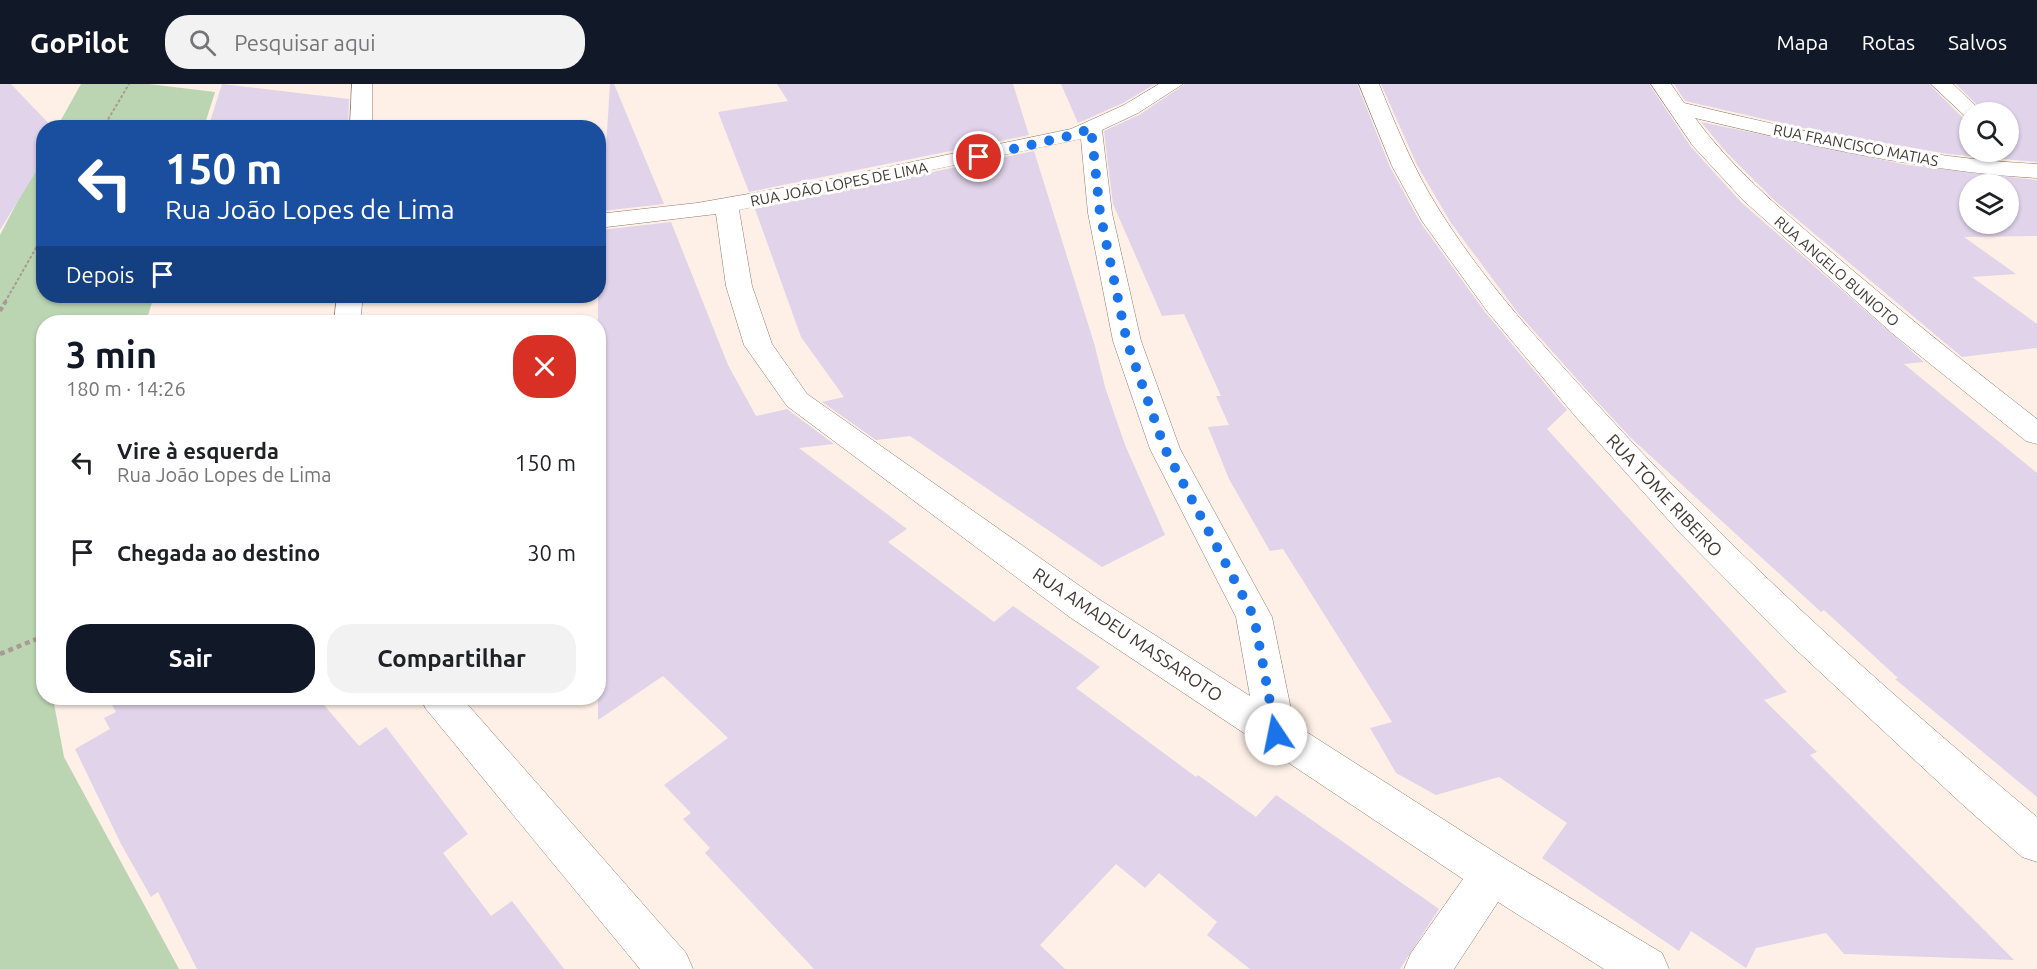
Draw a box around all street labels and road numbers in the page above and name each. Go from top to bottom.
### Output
street label: RUA FRANCISCO MATIAS [1772,121,1940,169]
street label: RUA JOÃO LOPES DE LIMA [749,158,929,210]
street label: RUA ANGELO BUNIOTO [1771,212,1903,330]
street label: RUA TOME RIBEIRO [1603,430,1727,560]
street label: RUA AMADEU MASSAROTO [1030,563,1226,705]

